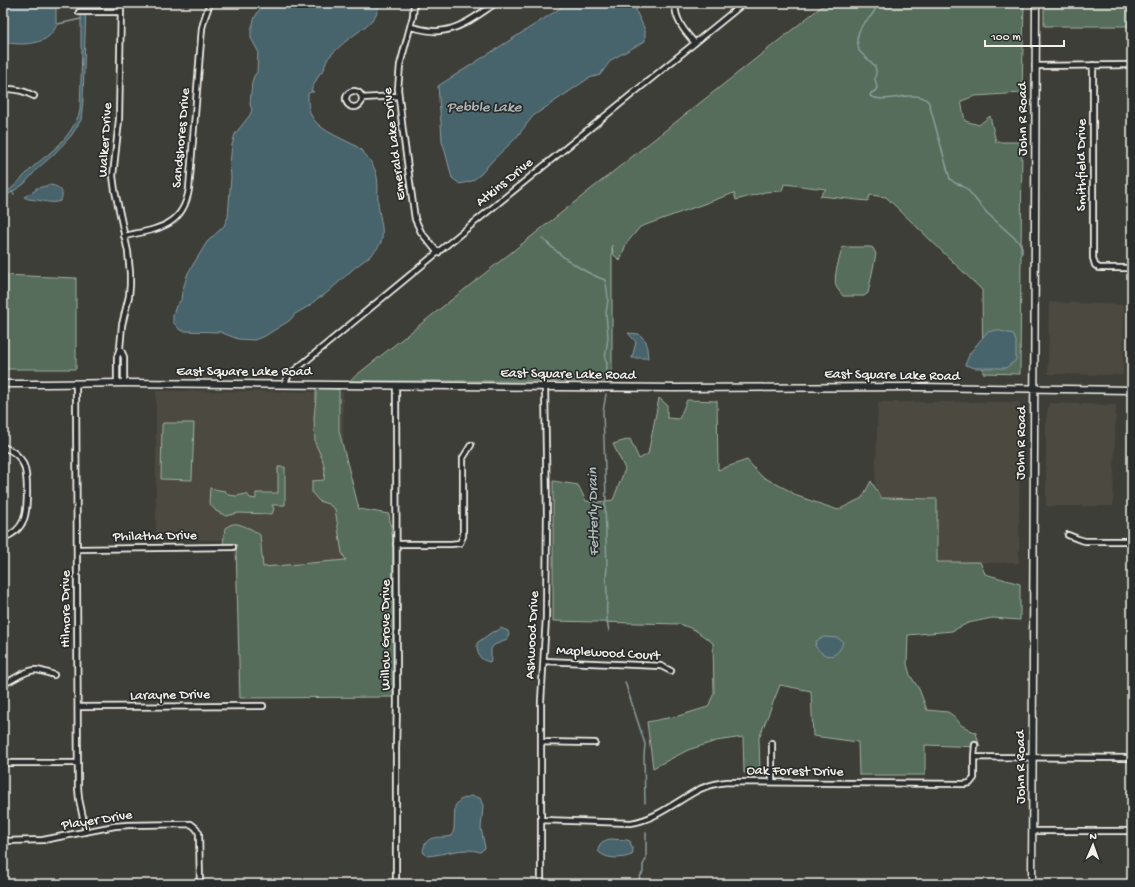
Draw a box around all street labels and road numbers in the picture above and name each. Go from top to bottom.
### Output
street label: John R Road [1015,81,1032,156]
street label: Emerald Lake Drive [380,86,410,201]
street label: Sandshores Drive [169,87,195,189]
street label: Walker Drive [95,101,117,178]
street label: Smithfield Drive [1074,118,1091,211]
street label: Atkins Drive [473,154,538,211]
street label: East Square Lake Road [176,364,314,381]
street label: East Square Lake Road [500,365,638,385]
street label: East Square Lake Road [824,366,962,386]
street label: John R Road [1013,404,1031,480]
street label: Philatha Drive [112,528,198,546]
street label: Hilmore Drive [58,570,75,648]
street label: Willow Grove Drive [378,579,395,690]
street label: Ashwood Drive [522,590,544,680]
street label: Maplewood Court [556,643,661,665]
street label: Larayne Drive [130,687,211,705]
street label: John R Road [1013,729,1030,804]
street label: Oak Forest Drive [746,763,844,781]
street label: Player Drive [59,807,134,835]

